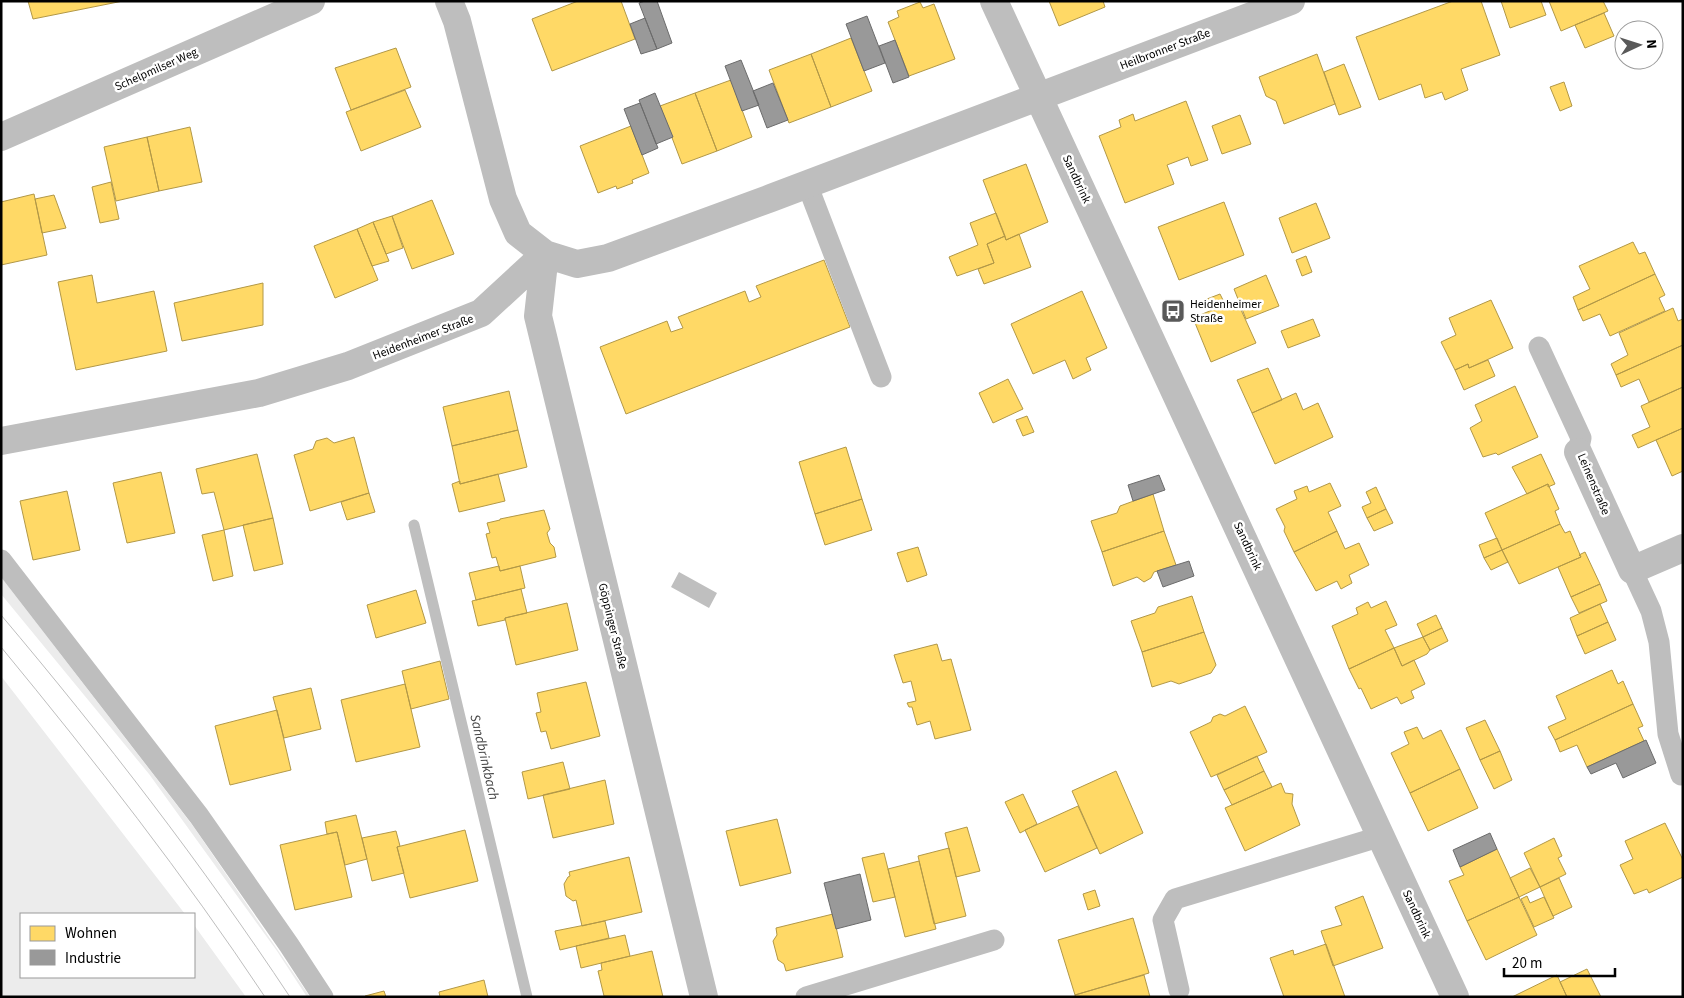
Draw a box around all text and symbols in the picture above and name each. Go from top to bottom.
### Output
north arrow [1614,20,1664,70]
street label: Heilbronner Straße [1118,24,1213,75]
text: N [1641,39,1661,50]
street label: Schelpmilser Weg [112,44,200,95]
street label: Sandbrink [1058,152,1095,206]
place label: Heidenheimer Straße [1190,296,1262,327]
bus stop icon: Heidenheimer Straße [1160,298,1186,324]
street label: Heidenheimer Straße [370,310,476,365]
street label: Leinenstraße [1573,451,1614,518]
street label: Sandbrink [1229,519,1266,573]
street label: Göppinger Straße [594,581,631,671]
water label: Sandbrinkbach [464,712,504,802]
street label: Sandbrink [1398,887,1435,941]
legend [20,913,195,978]
text: Wohnen [65,923,117,944]
scale bar [1504,946,1615,978]
text: Industrie [65,948,121,969]
text: 20 m [1512,953,1542,974]

